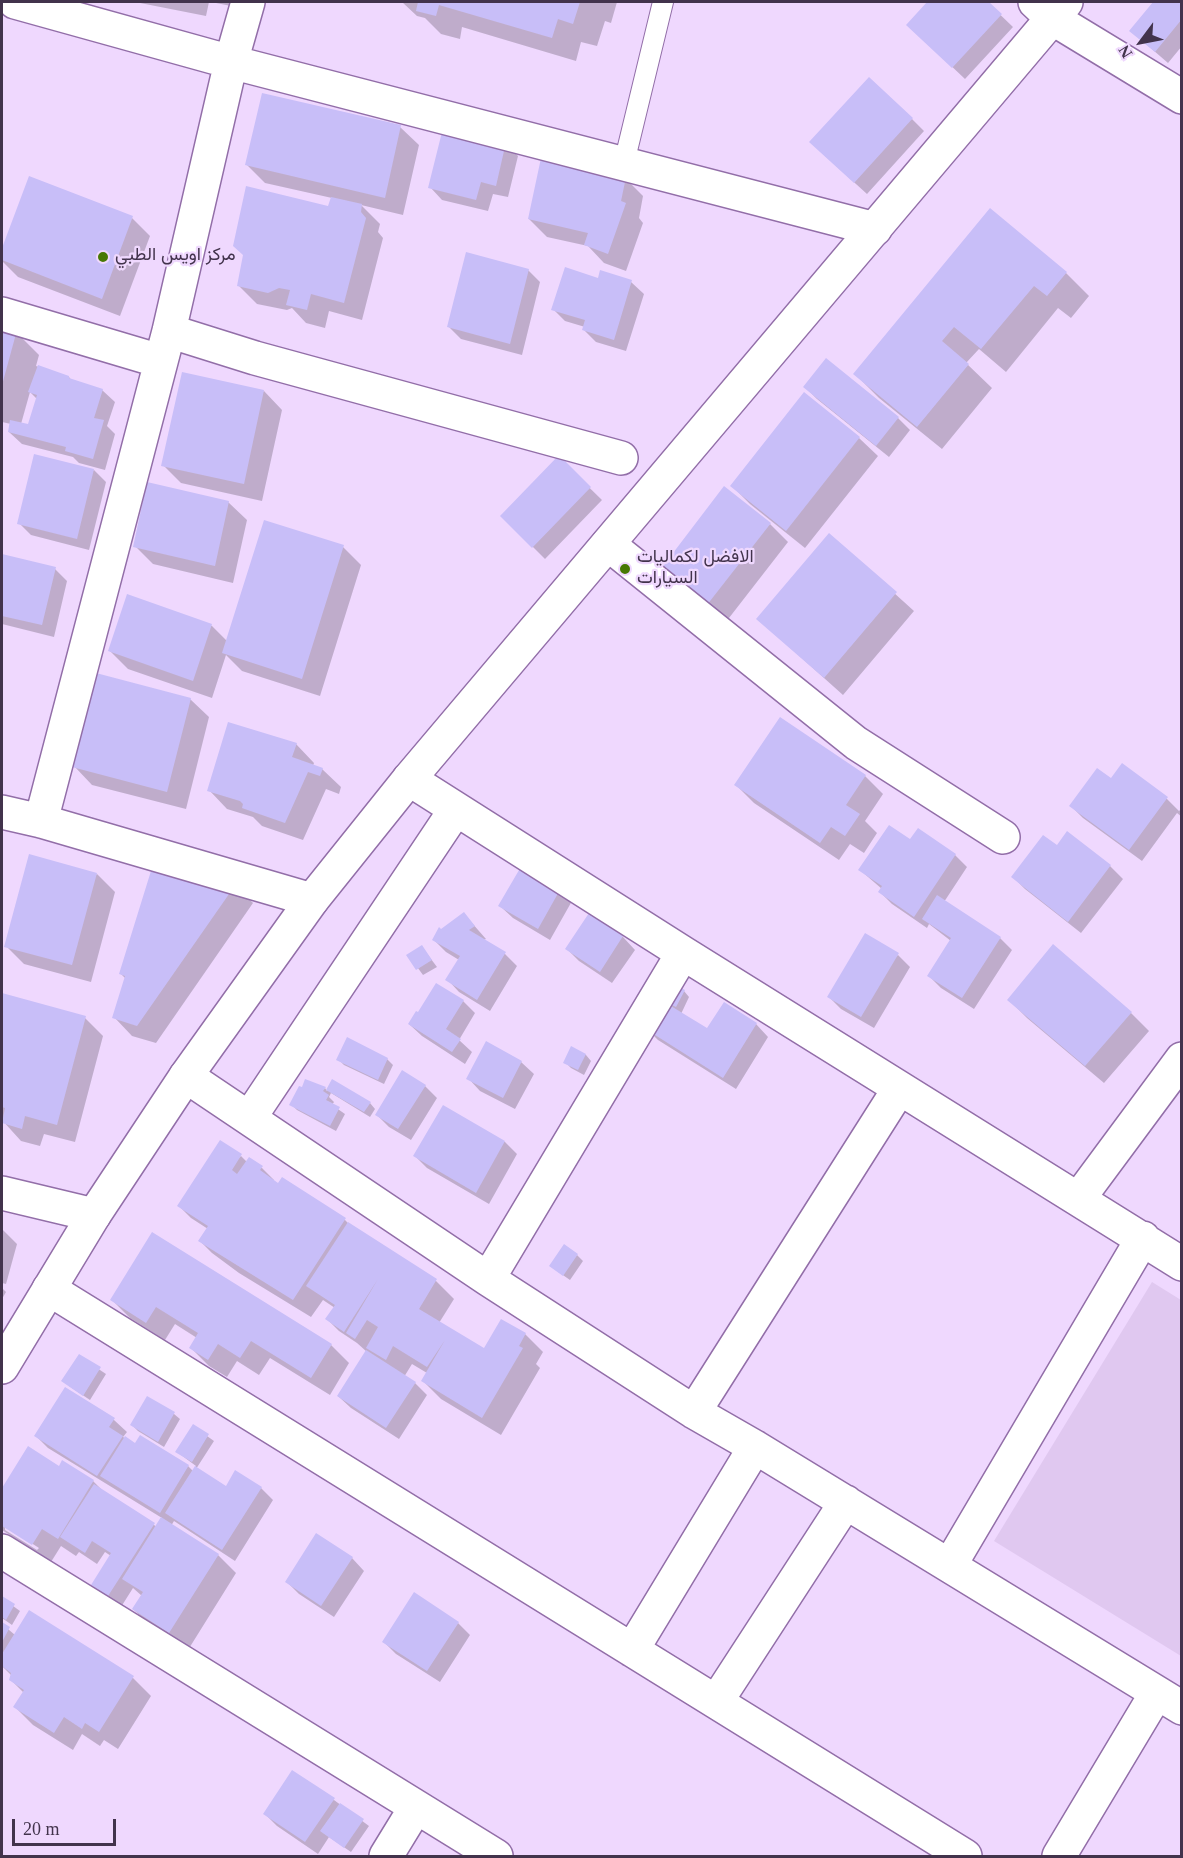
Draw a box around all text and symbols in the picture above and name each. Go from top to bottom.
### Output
north arrow [1111,12,1171,72]
text: N [1115,42,1136,61]
place label: مركز اويس الطبي [115,246,236,268]
marker: مركز اويس الطبي [96,250,110,264]
place label: الافضل لكماليات السيارات [637,548,754,590]
marker: الافضل لكماليات السيارات [618,562,632,576]
scale bar [15,1807,118,1845]
text: 20 m [23,1819,60,1839]

